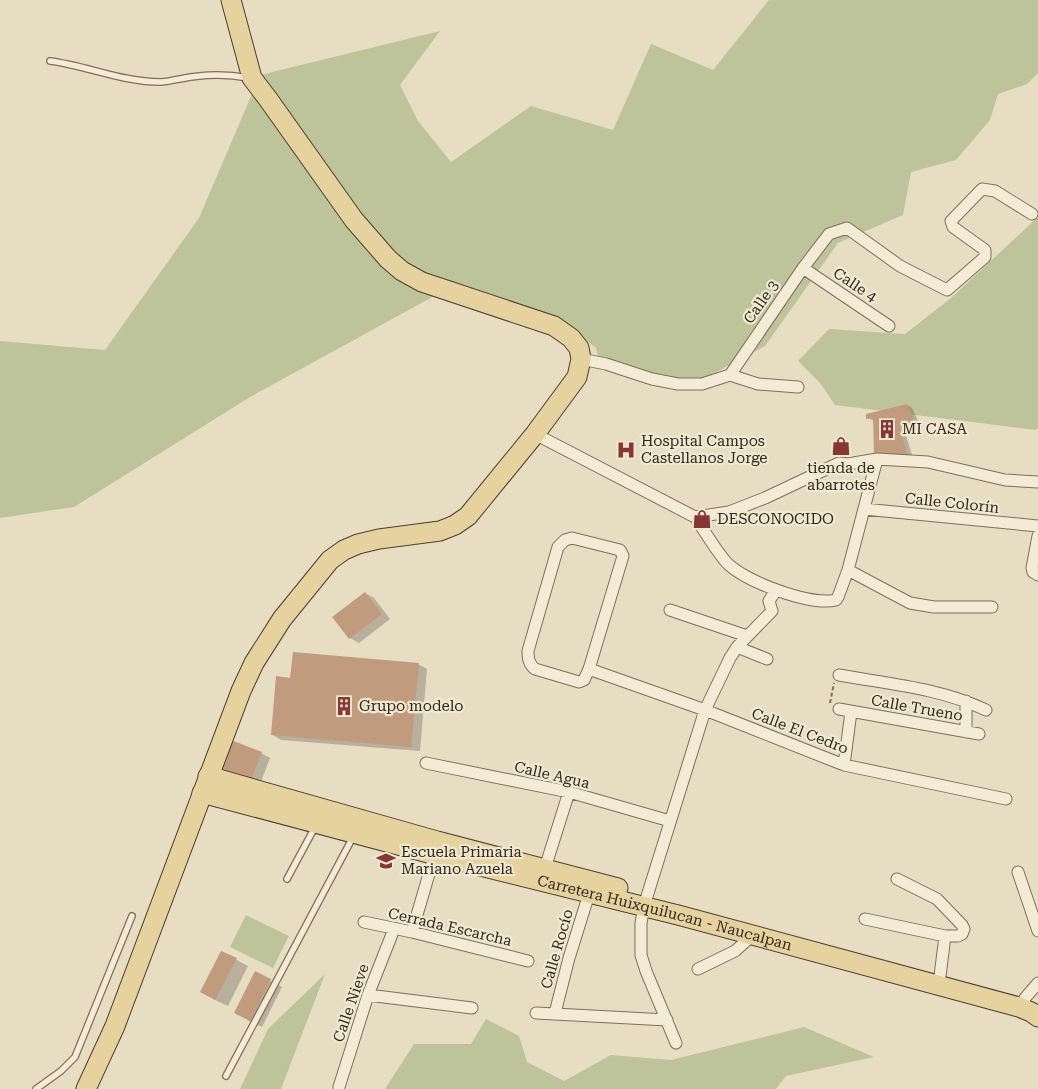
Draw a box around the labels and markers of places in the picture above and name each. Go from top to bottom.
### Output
building icon: MI CASA [876,418,898,440]
place label: MI CASA [902,420,967,438]
place label: Hospital Campos Castellanos Jorge [641,432,768,467]
shop icon: tienda de abarrotes [830,435,852,457]
hospital icon: Hospital Campos Castellanos Jorge [615,439,637,461]
place label: tienda de abarrotes [807,459,875,494]
shop icon: DESCONOCIDO [691,508,713,530]
place label: DESCONOCIDO [717,510,834,528]
building icon: Grupo modelo [333,695,355,717]
place label: Grupo modelo [359,697,464,715]
place label: Escuela Primaria Mariano Azuela [401,843,522,878]
school or university icon: Escuela Primaria Mariano Azuela [375,850,397,872]

